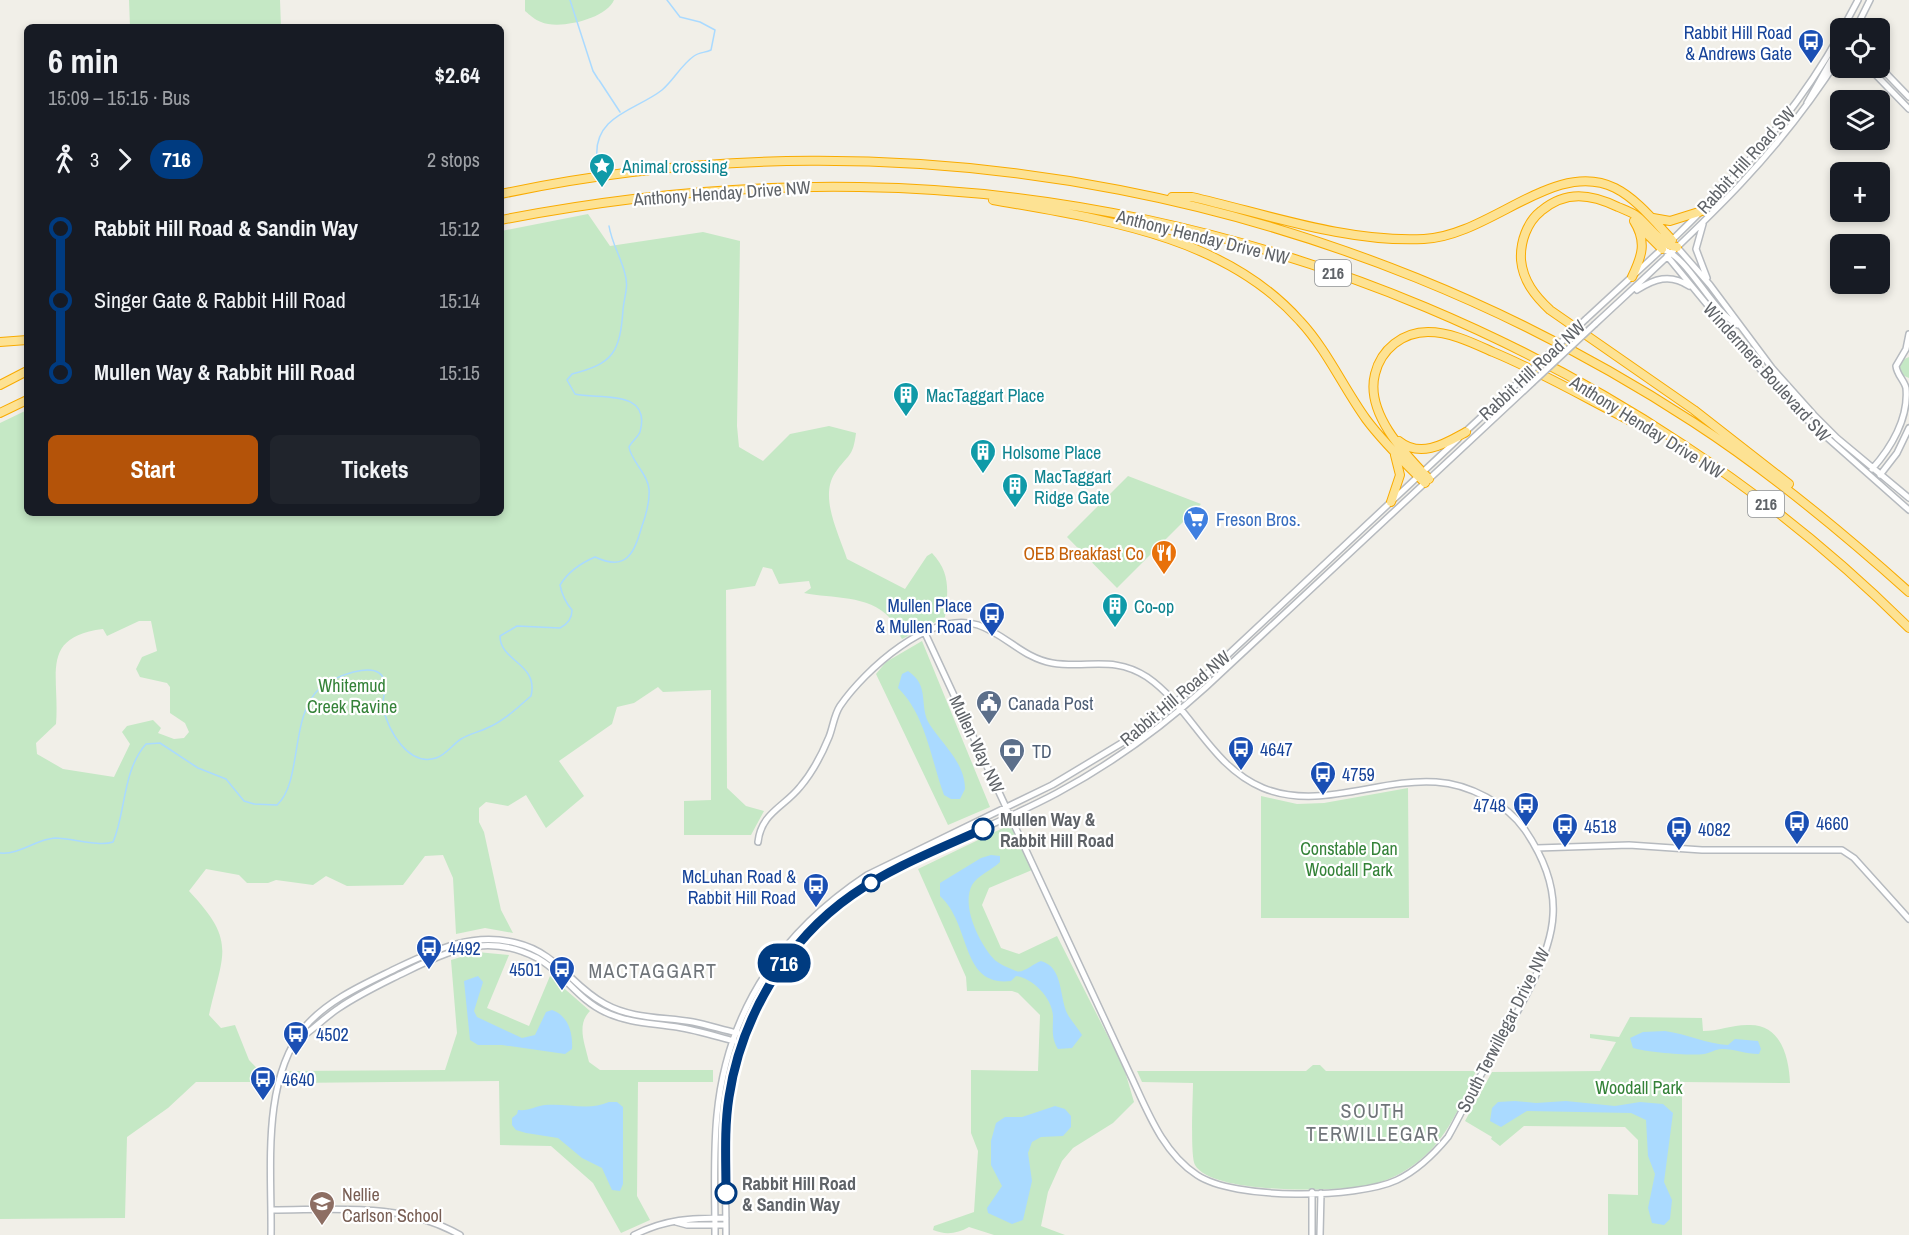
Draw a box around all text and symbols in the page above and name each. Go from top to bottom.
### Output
map controls [1830,18,1890,294]
button: locate [1830,18,1890,78]
place label: Rabbit Hill Road & Andrews Gate [1684,20,1792,66]
bus stop icon: Rabbit Hill Road & Andrews Gate [1796,27,1826,65]
text: 6 min [48,39,119,83]
text: $2.64 [435,60,480,90]
text: 15:09 – 15:15 · Bus [48,84,190,111]
button: layers [1830,90,1890,150]
street label: Rabbit Hill Road SW [1691,101,1801,219]
icon: walk [48,143,81,176]
icon: forward [108,143,141,176]
text: 716 [162,145,191,174]
text: 3 [90,146,99,173]
text: 2 stops [427,146,480,173]
place icon: Animal crossing [587,151,617,189]
place label: Animal crossing [621,154,729,179]
button: + [1830,162,1890,222]
street label: Anthony Henday Drive NW [632,174,811,212]
street label: Anthony Henday Drive NW [1113,203,1292,271]
text: Rabbit Hill Road & Sandin Way [94,213,358,243]
text: 15:12 [439,215,480,242]
button: − [1830,234,1890,294]
road number: 216 [1315,260,1351,286]
text: Singer Gate & Rabbit Hill Road [94,285,346,315]
text: 15:14 [439,287,480,314]
street label: Windermere Boulevard SW [1698,297,1836,447]
street label: Rabbit Hill Road NW [1473,314,1591,426]
text: Mullen Way & Rabbit Hill Road [94,357,355,387]
text: 15:15 [439,359,480,386]
street label: Anthony Henday Drive NW [1564,369,1729,485]
building icon: MacTaggart Place [891,380,921,418]
place label: MacTaggart Place [926,383,1044,408]
button: Start [48,435,258,504]
button: Tickets [270,435,480,504]
building icon: Holsome Place [968,437,998,475]
place label: Holsome Place [1002,440,1101,465]
place label: MacTaggart Ridge Gate [1034,464,1111,510]
building icon: MacTaggart Ridge Gate [1000,471,1030,509]
road number: 216 [1748,491,1784,517]
supermarket icon: Freson Bros. [1181,504,1211,542]
place label: Freson Bros. [1216,507,1301,532]
restaurant icon: OEB Breakfast Co [1149,538,1179,576]
place label: OEB Breakfast Co [1023,541,1144,566]
building icon: Co-op [1100,591,1130,629]
place label: Mullen Place & Mullen Road [875,593,972,639]
place label: Co-op [1134,594,1174,619]
bus stop icon: Mullen Place & Mullen Road [977,600,1007,638]
street label: Rabbit Hill Road NW [1114,644,1236,752]
park label: Whitemud Creek Ravine [307,673,397,719]
public building icon: Canada Post [974,688,1004,726]
street label: Mullen Way NW [943,691,1011,797]
place label: Canada Post [1008,691,1093,716]
bus stop icon: 4647 [1226,734,1256,772]
bank icon: TD [997,736,1027,774]
place label: 4647 [1260,737,1293,762]
place label: TD [1032,739,1052,764]
bus stop icon: 4759 [1308,759,1338,797]
place label: 4759 [1342,762,1375,787]
bus stop icon: 4748 [1511,790,1541,828]
place label: 4748 [1473,793,1506,818]
place label: Mullen Way & Rabbit Hill Road [1000,807,1114,853]
bus stop icon: 4660 [1782,808,1812,846]
bus stop icon: 4518 [1550,811,1580,849]
place label: 4660 [1816,811,1849,836]
place label: 4518 [1584,814,1617,839]
bus stop icon: 4082 [1664,814,1694,852]
place label: 4082 [1698,817,1731,842]
marker: Mullen Way & Rabbit Hill Road [972,818,994,840]
park label: Constable Dan Woodall Park [1300,836,1398,882]
place label: McLuhan Road & Rabbit Hill Road [682,864,796,910]
bus stop icon: McLuhan Road & Rabbit Hill Road [801,871,831,909]
unlabelled marker [862,874,880,892]
bus stop icon: 4492 [414,933,444,971]
place label: 4492 [448,936,481,961]
street label: South Terwillegar Drive NW [1451,943,1555,1117]
line badge: 716 [750,944,818,982]
text: 716 [770,949,798,978]
bus stop icon: 4501 [547,954,577,992]
place label: 4501 [509,957,543,982]
district label: MACTAGGART [588,957,718,984]
bus stop icon: 4502 [281,1019,311,1057]
place label: 4502 [316,1022,349,1047]
bus stop icon: 4640 [248,1064,278,1102]
place label: 4640 [282,1067,315,1092]
park label: Woodall Park [1595,1075,1683,1100]
district label: SOUTH TERWILLEGAR [1306,1097,1440,1147]
place label: Rabbit Hill Road & Sandin Way [742,1171,856,1217]
place label: Nellie Carlson School [342,1182,442,1228]
marker: Rabbit Hill Road & Sandin Way [715,1182,737,1204]
school or university icon: Nellie Carlson School [307,1189,337,1227]

